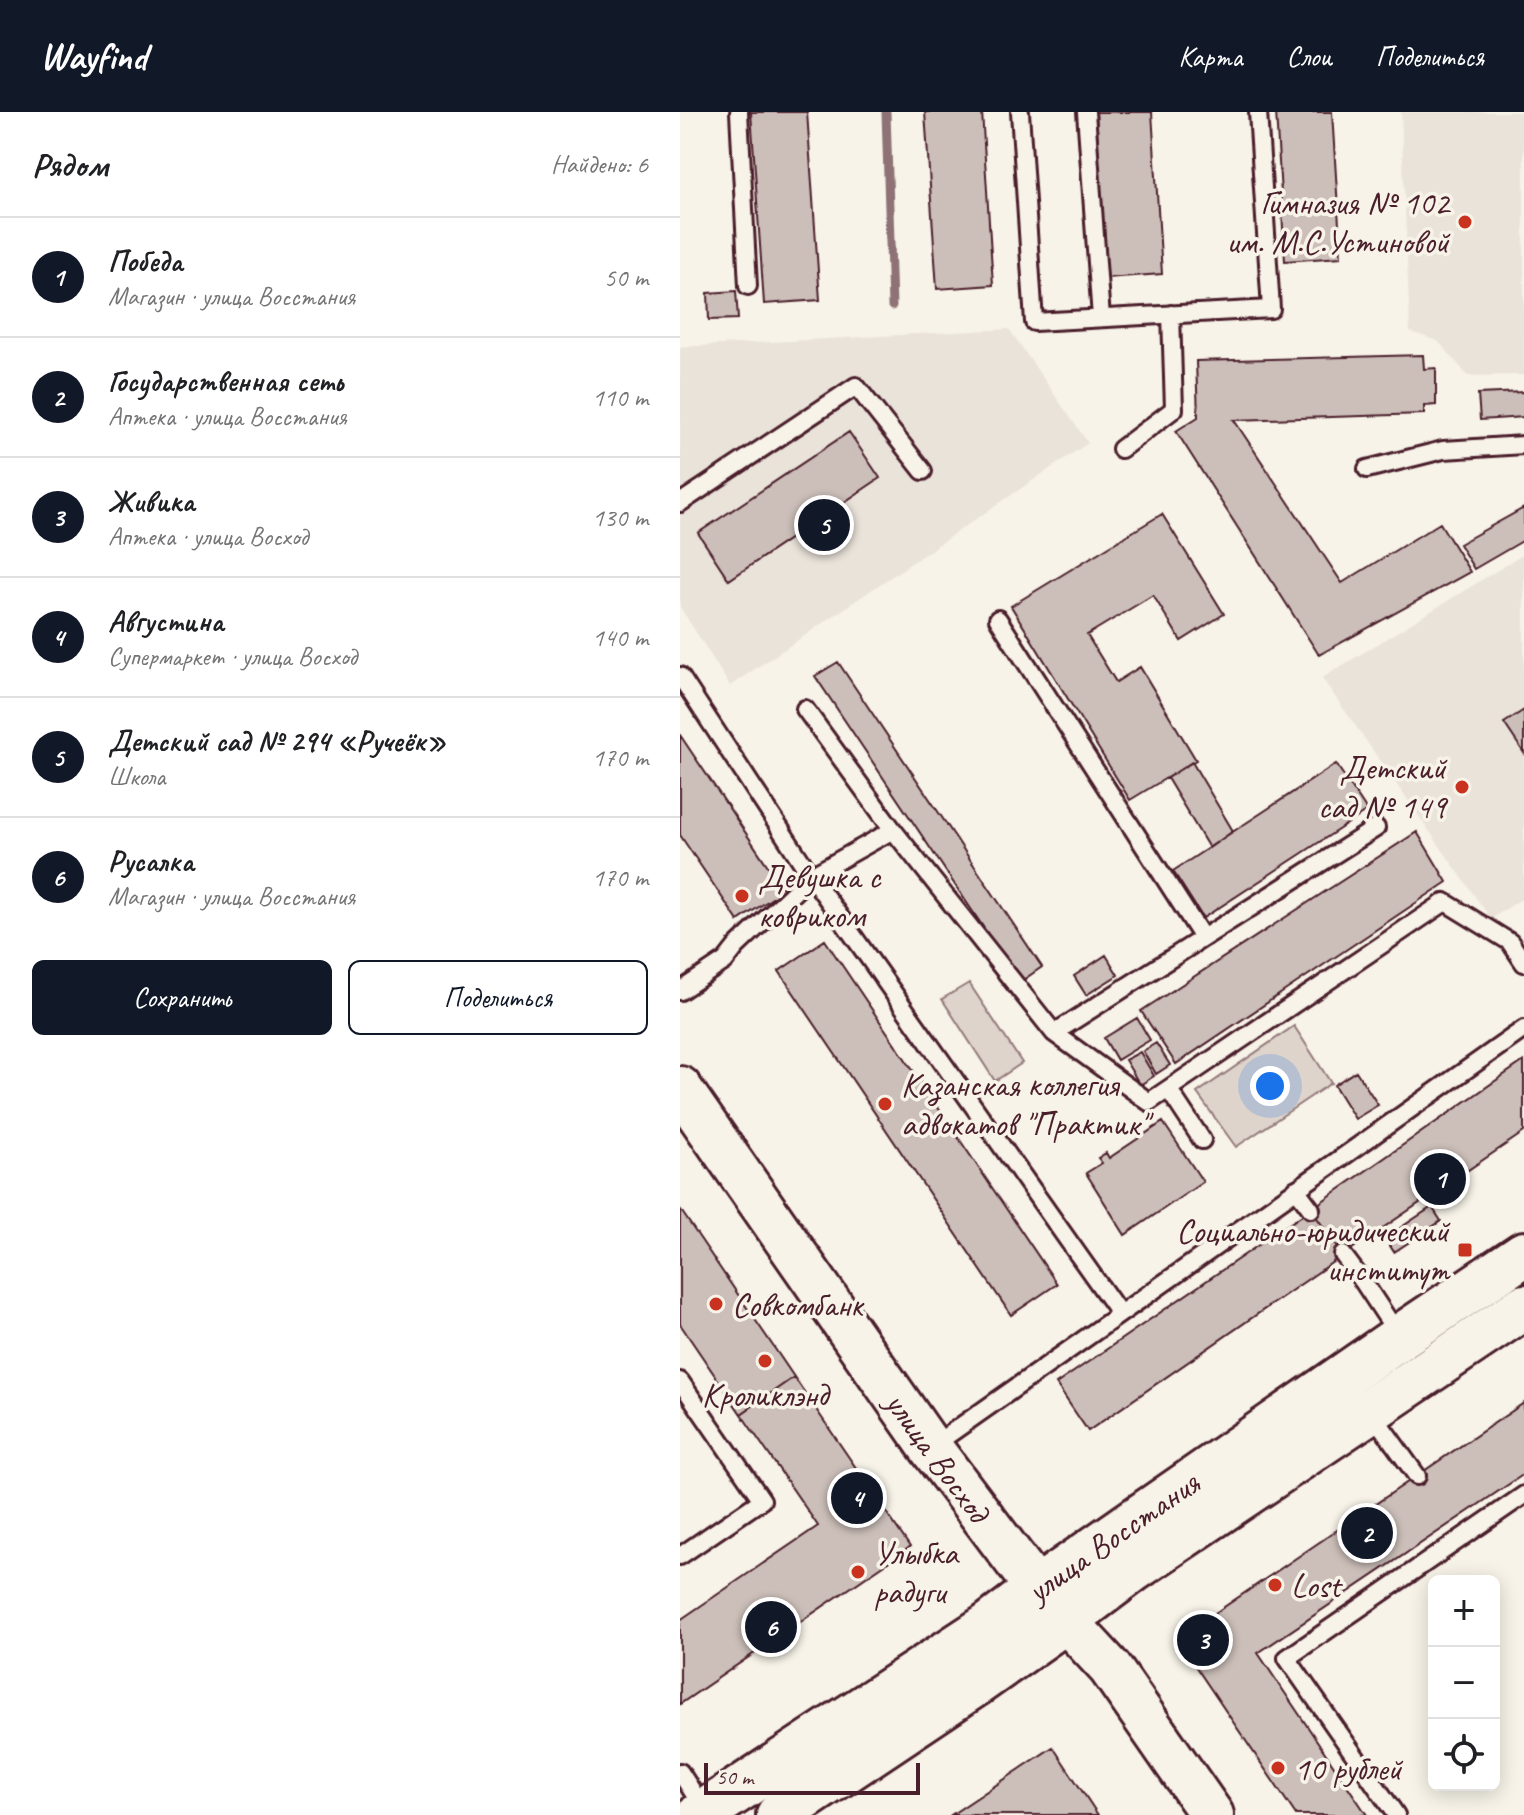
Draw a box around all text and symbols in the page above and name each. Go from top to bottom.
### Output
text: Wayfind [40,33,147,80]
text: Карта [1179,39,1243,74]
text: Слои [1287,39,1332,74]
text: Поделиться [1376,39,1484,74]
text: Рядом [32,143,108,186]
text: Найдено: 6 [551,148,648,181]
place label: Гимназия № 102 им. М.С.Устиновой [1226,181,1452,263]
marker: Гимназия № 102 им. М.С.Устиновой [1456,213,1474,231]
text: Победа [108,242,182,280]
text: 1 [52,261,64,294]
text: 50 m [604,261,648,294]
text: Магазин · улица Восстания [108,280,355,313]
text: Государственная сеть [108,362,343,400]
text: 2 [52,381,64,414]
text: 110 m [592,381,648,414]
text: Аптека · улица Восстания [108,400,347,433]
text: Живика [108,482,194,520]
pin: 5 [798,495,850,555]
text: 3 [52,501,64,534]
text: 130 m [592,501,648,534]
text: Аптека · улица Восход [108,520,308,553]
text: Августина [108,602,223,640]
text: 4 [52,621,64,654]
text: 140 m [592,621,648,654]
text: Супермаркет · улица Восход [108,640,357,673]
text: Детский сад № 294 «Ручеёк» [108,722,446,760]
text: 5 [52,741,64,774]
text: 170 m [592,741,648,774]
place label: Детский сад № 149 [1318,746,1449,828]
text: Школа [108,760,165,793]
marker: Детский сад № 149 [1453,778,1471,796]
text: Русалка [108,842,194,880]
place label: Девушка с ковриком [758,855,882,937]
text: 6 [52,861,64,894]
text: 170 m [592,861,648,894]
text: Магазин · улица Восстания [108,880,355,913]
marker: Девушка с ковриком [733,887,751,905]
button: Сохранить [32,960,332,1035]
button: Поделиться [348,960,648,1035]
place label: Казанская коллегия адвокатов "Практик" [901,1063,1154,1145]
your location [1250,1066,1290,1106]
marker: Казанская коллегия адвокатов "Практик" [876,1095,894,1113]
pin: 1 [1414,1149,1466,1209]
place label: Социально-юридический институт [1176,1209,1451,1291]
marker: Социально-юридический институт [1456,1241,1474,1259]
place label: Совкомбанк [732,1283,865,1326]
marker: Совкомбанк [707,1295,725,1313]
marker: Кроликлэнд [756,1352,774,1370]
place label: Кроликлэнд [702,1373,831,1416]
street label: улица Восход [875,1381,1002,1533]
street label: улица Восстания [1016,1460,1209,1613]
pin: 4 [831,1468,883,1528]
pin: 2 [1341,1503,1393,1563]
place label: Улыбка радуги [874,1531,960,1613]
marker: Улыбка радуги [849,1563,867,1581]
place label: Lost [1291,1564,1344,1607]
map controls [1428,1575,1500,1791]
button: + [1428,1575,1500,1647]
marker: Lost [1266,1576,1284,1594]
pin: 6 [745,1597,797,1657]
pin: 3 [1177,1610,1229,1670]
button: − [1428,1647,1500,1719]
button: locate [1428,1719,1500,1791]
place label: 10 рублей [1294,1747,1403,1790]
scale bar [704,1759,920,1795]
marker: 10 рублей [1269,1759,1287,1777]
text: 50 m [716,1763,753,1791]

